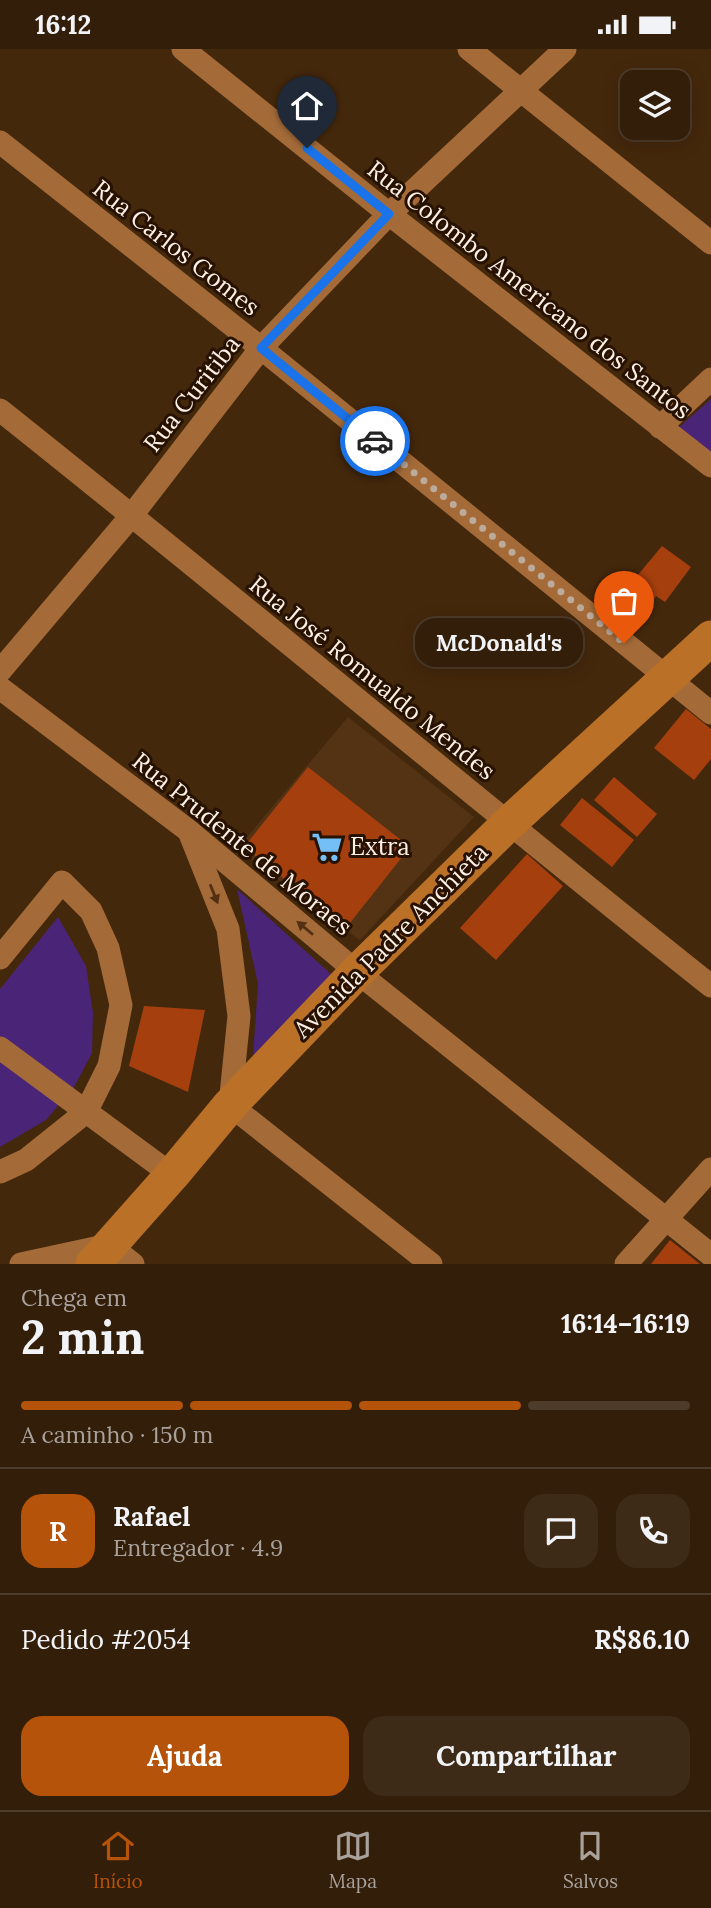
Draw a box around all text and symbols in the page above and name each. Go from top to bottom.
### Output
text: 16:12 [35,8,91,41]
map controls [620,70,690,140]
button: layers [620,70,690,140]
pin [277,76,337,148]
icon: home [288,87,326,125]
street label: Rua Colombo Americano dos Santos [361,153,697,426]
street label: Rua Carlos Gomes [87,173,266,322]
street label: Rua Curitiba [137,329,247,458]
courier [340,406,410,476]
icon: car [356,422,394,460]
street label: Rua José Romualdo Mendes [243,569,502,786]
pin [594,571,654,643]
icon: bag [605,582,643,620]
callout: McDonald's [414,619,582,667]
text: McDonald's [436,628,562,657]
street label: Rua Prudente de Moraes [126,745,359,942]
supermarket icon: Extra [310,830,344,864]
place label: Extra [350,831,410,862]
street label: Avenida Padre Anchieta [286,837,494,1045]
one-way arrow [209,884,220,905]
one-way arrow [296,921,313,936]
text: Chega em [21,1283,127,1312]
text: 16:14–16:19 [561,1307,690,1340]
text: 2 min [21,1308,144,1367]
text: A caminho · 150 m [21,1420,213,1449]
button: chat [524,1494,598,1568]
button: phone [616,1494,690,1568]
text: Rafael [113,1500,190,1533]
text: R [49,1515,67,1548]
text: Entregador · 4.9 [113,1533,283,1562]
text: Pedido #2054 [21,1623,191,1656]
text: R$86.10 [594,1623,690,1656]
button: Ajuda [21,1716,349,1796]
button: Compartilhar [363,1716,690,1796]
tab: Início [93,1827,143,1893]
tab: Mapa [329,1827,377,1893]
tab: Salvos [563,1827,618,1893]

